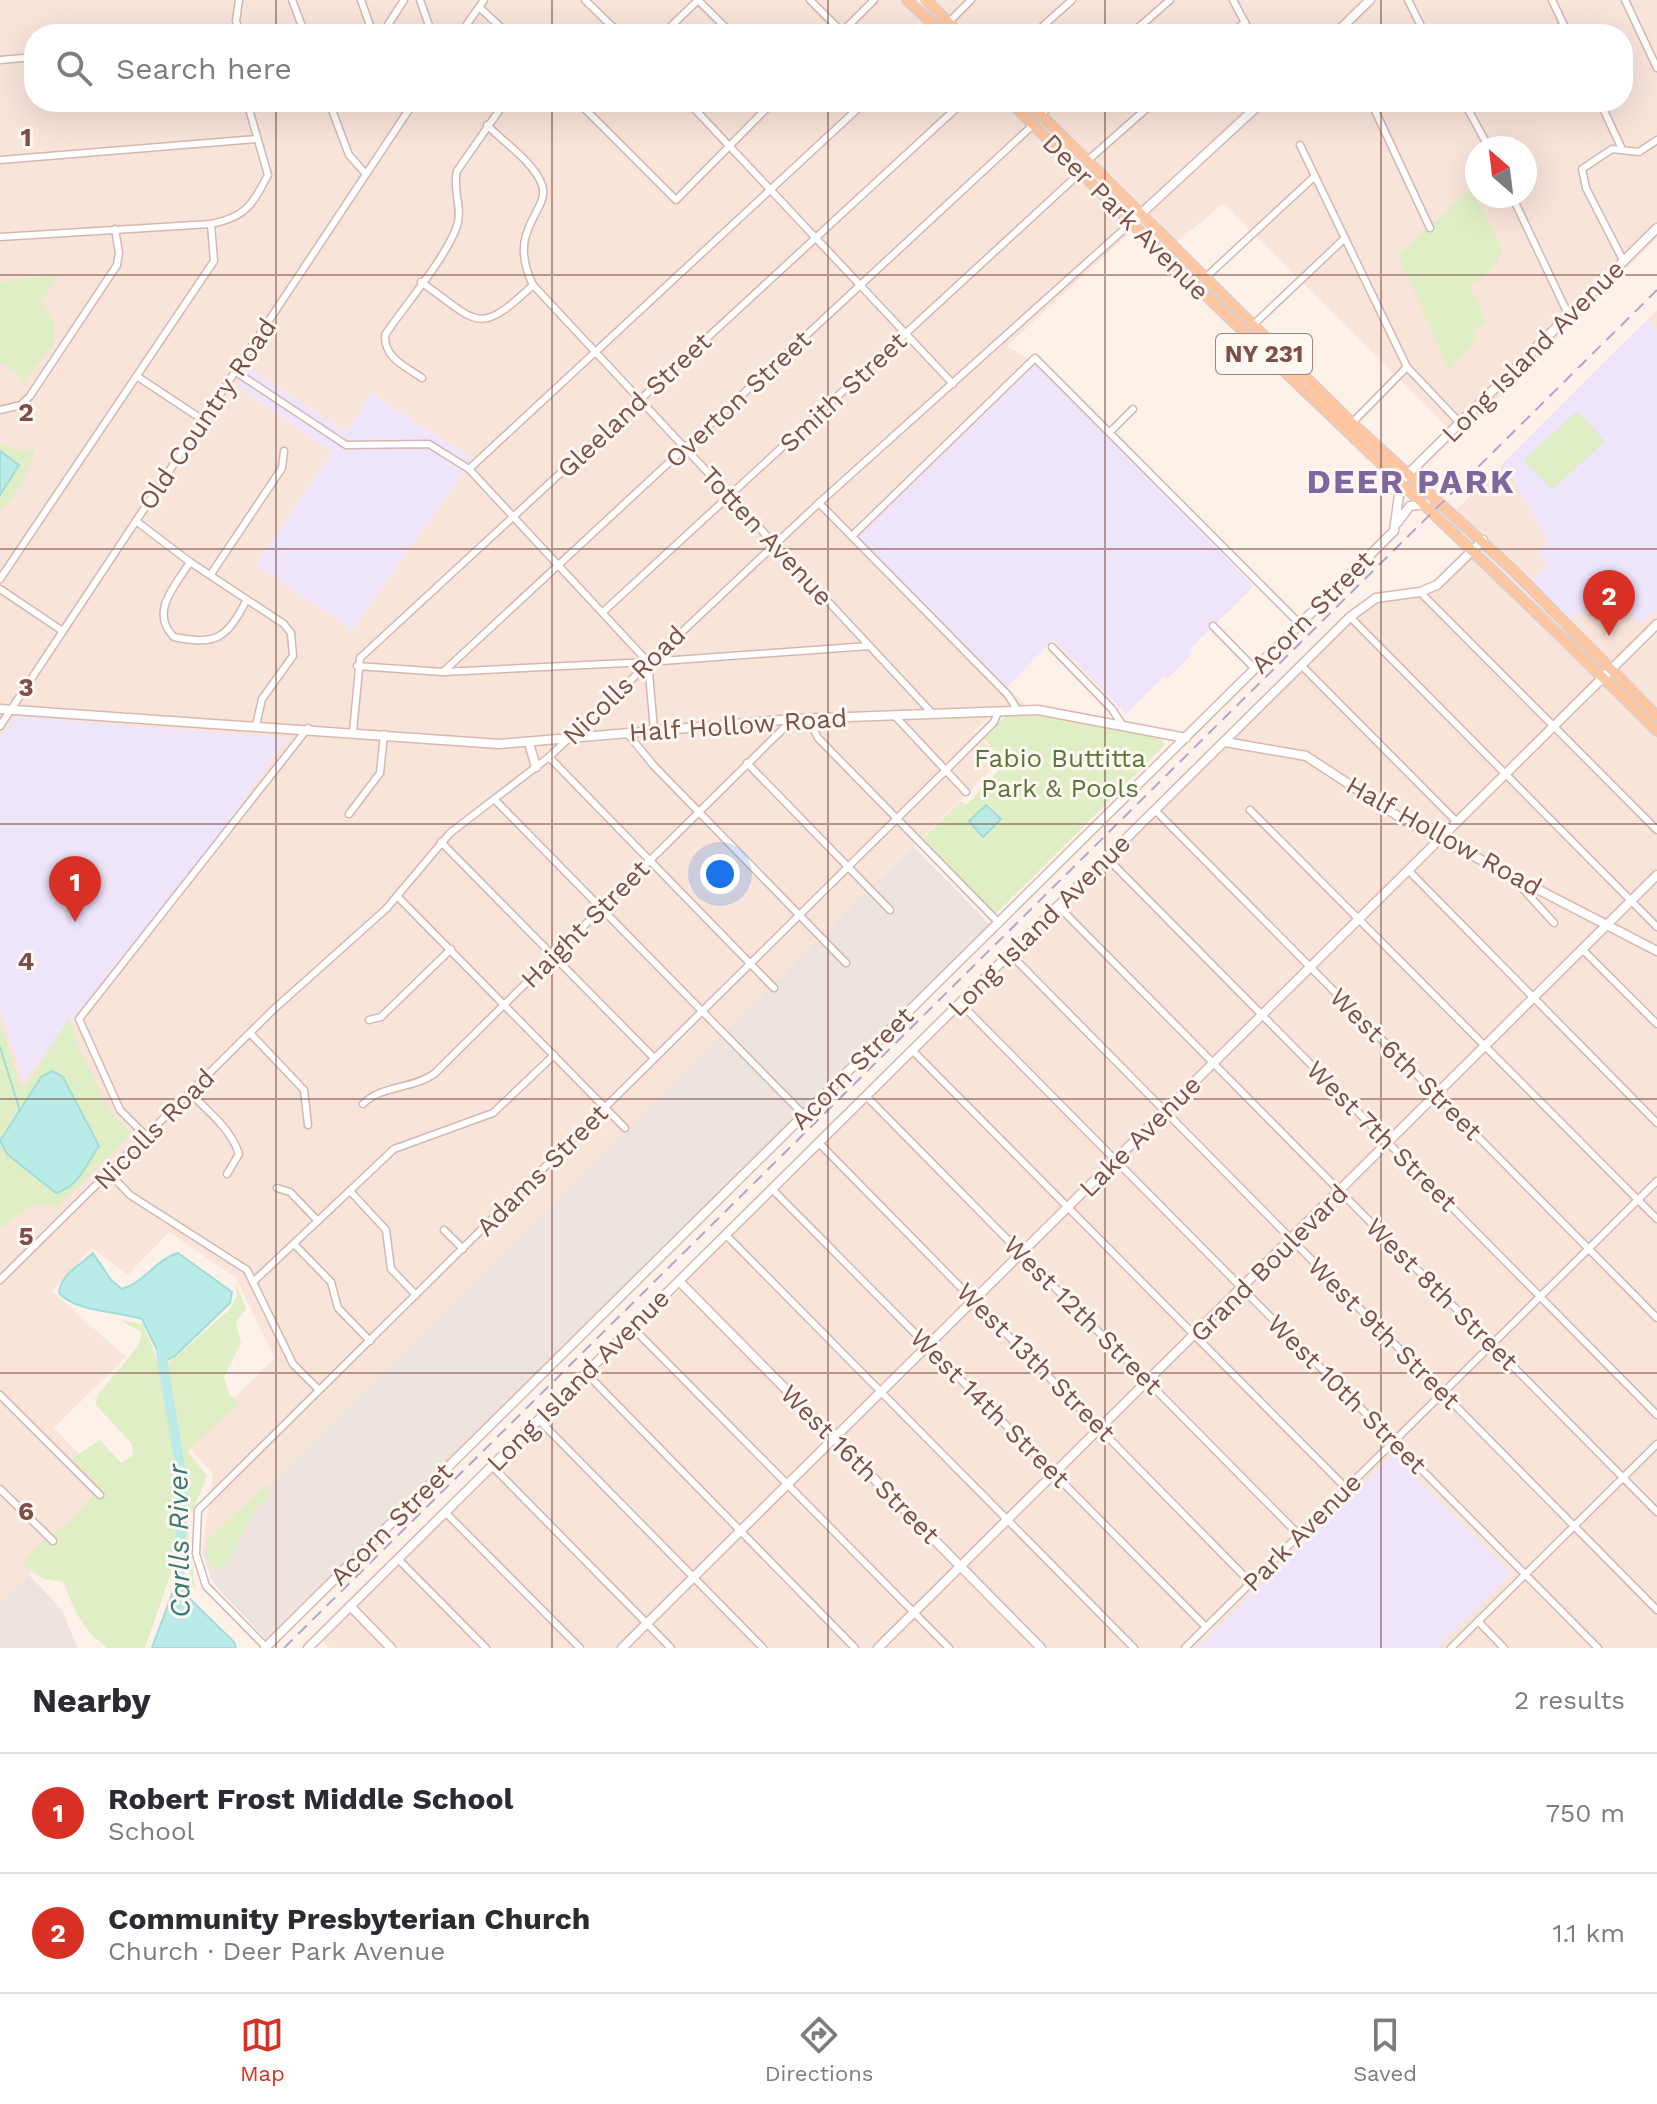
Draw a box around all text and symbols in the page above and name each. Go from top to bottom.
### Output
search box [24,24,1633,112]
icon: search [52,46,96,90]
text: Search here [116,51,292,86]
text: 1 [20,122,32,152]
street label: Deer Park Avenue [1037,128,1215,306]
north arrow [1465,136,1537,208]
street label: Long Island Avenue [1436,254,1630,448]
street label: Old Country Road [132,313,282,515]
street label: Overton Street [659,324,817,474]
street label: Gleeland Street [551,326,717,484]
street label: Smith Street [773,326,913,458]
road number: NY 231 [1216,334,1312,374]
text: 2 [18,397,34,427]
street label: Totten Avenue [695,460,839,612]
district label: DEER PARK [1307,461,1515,501]
street label: Acorn Street [1244,544,1380,680]
pin: 2 [1583,570,1635,636]
street label: Nicolls Road [557,619,691,751]
text: 3 [18,672,34,702]
street label: Half Hollow Road [628,702,848,748]
park label: Fabio Buttitta Park & Pools [974,743,1146,803]
street label: Half Hollow Road [1341,770,1547,902]
street label: Long Island Avenue [942,828,1136,1022]
street label: Haight Street [515,854,655,994]
your location [700,854,740,894]
pin: 1 [49,856,101,922]
text: 4 [18,946,35,976]
street label: West 6th Street [1324,982,1488,1146]
street label: Acorn Street [784,1000,920,1136]
street label: West 7th Street [1301,1055,1463,1217]
street label: Nicolls Road [87,1062,221,1196]
street label: Lake Avenue [1073,1069,1207,1203]
street label: Adams Street [470,1098,614,1242]
street label: Grand Boulevard [1184,1178,1354,1348]
street label: West 8th Street [1360,1212,1524,1376]
text: 5 [18,1221,34,1251]
street label: West 12th Street [998,1230,1168,1400]
street label: West 9th Street [1302,1251,1466,1415]
street label: West 13th Street [951,1277,1121,1447]
street label: Long Island Avenue [481,1283,675,1477]
street label: West 10th Street [1261,1308,1433,1480]
street label: West 14th Street [904,1322,1076,1494]
street label: West 16th Street [774,1378,946,1550]
street label: Acorn Street [323,1456,459,1592]
water label: Carlls River [161,1463,197,1618]
street label: Park Avenue [1237,1467,1367,1597]
text: 6 [18,1496,34,1526]
text: Nearby [32,1680,151,1720]
text: 2 results [1514,1685,1625,1715]
text: Robert Frost Middle School [108,1781,513,1816]
text: 1 [52,1798,64,1828]
text: 750 m [1545,1798,1625,1828]
text: School [108,1816,194,1846]
text: Community Presbyterian Church [108,1901,590,1936]
text: 2 [50,1918,66,1948]
text: 1.1 km [1552,1918,1625,1948]
text: Church · Deer Park Avenue [108,1936,445,1966]
tab: Map [240,2013,285,2086]
tab: Directions [765,2013,873,2086]
tab: Saved [1353,2013,1417,2086]

